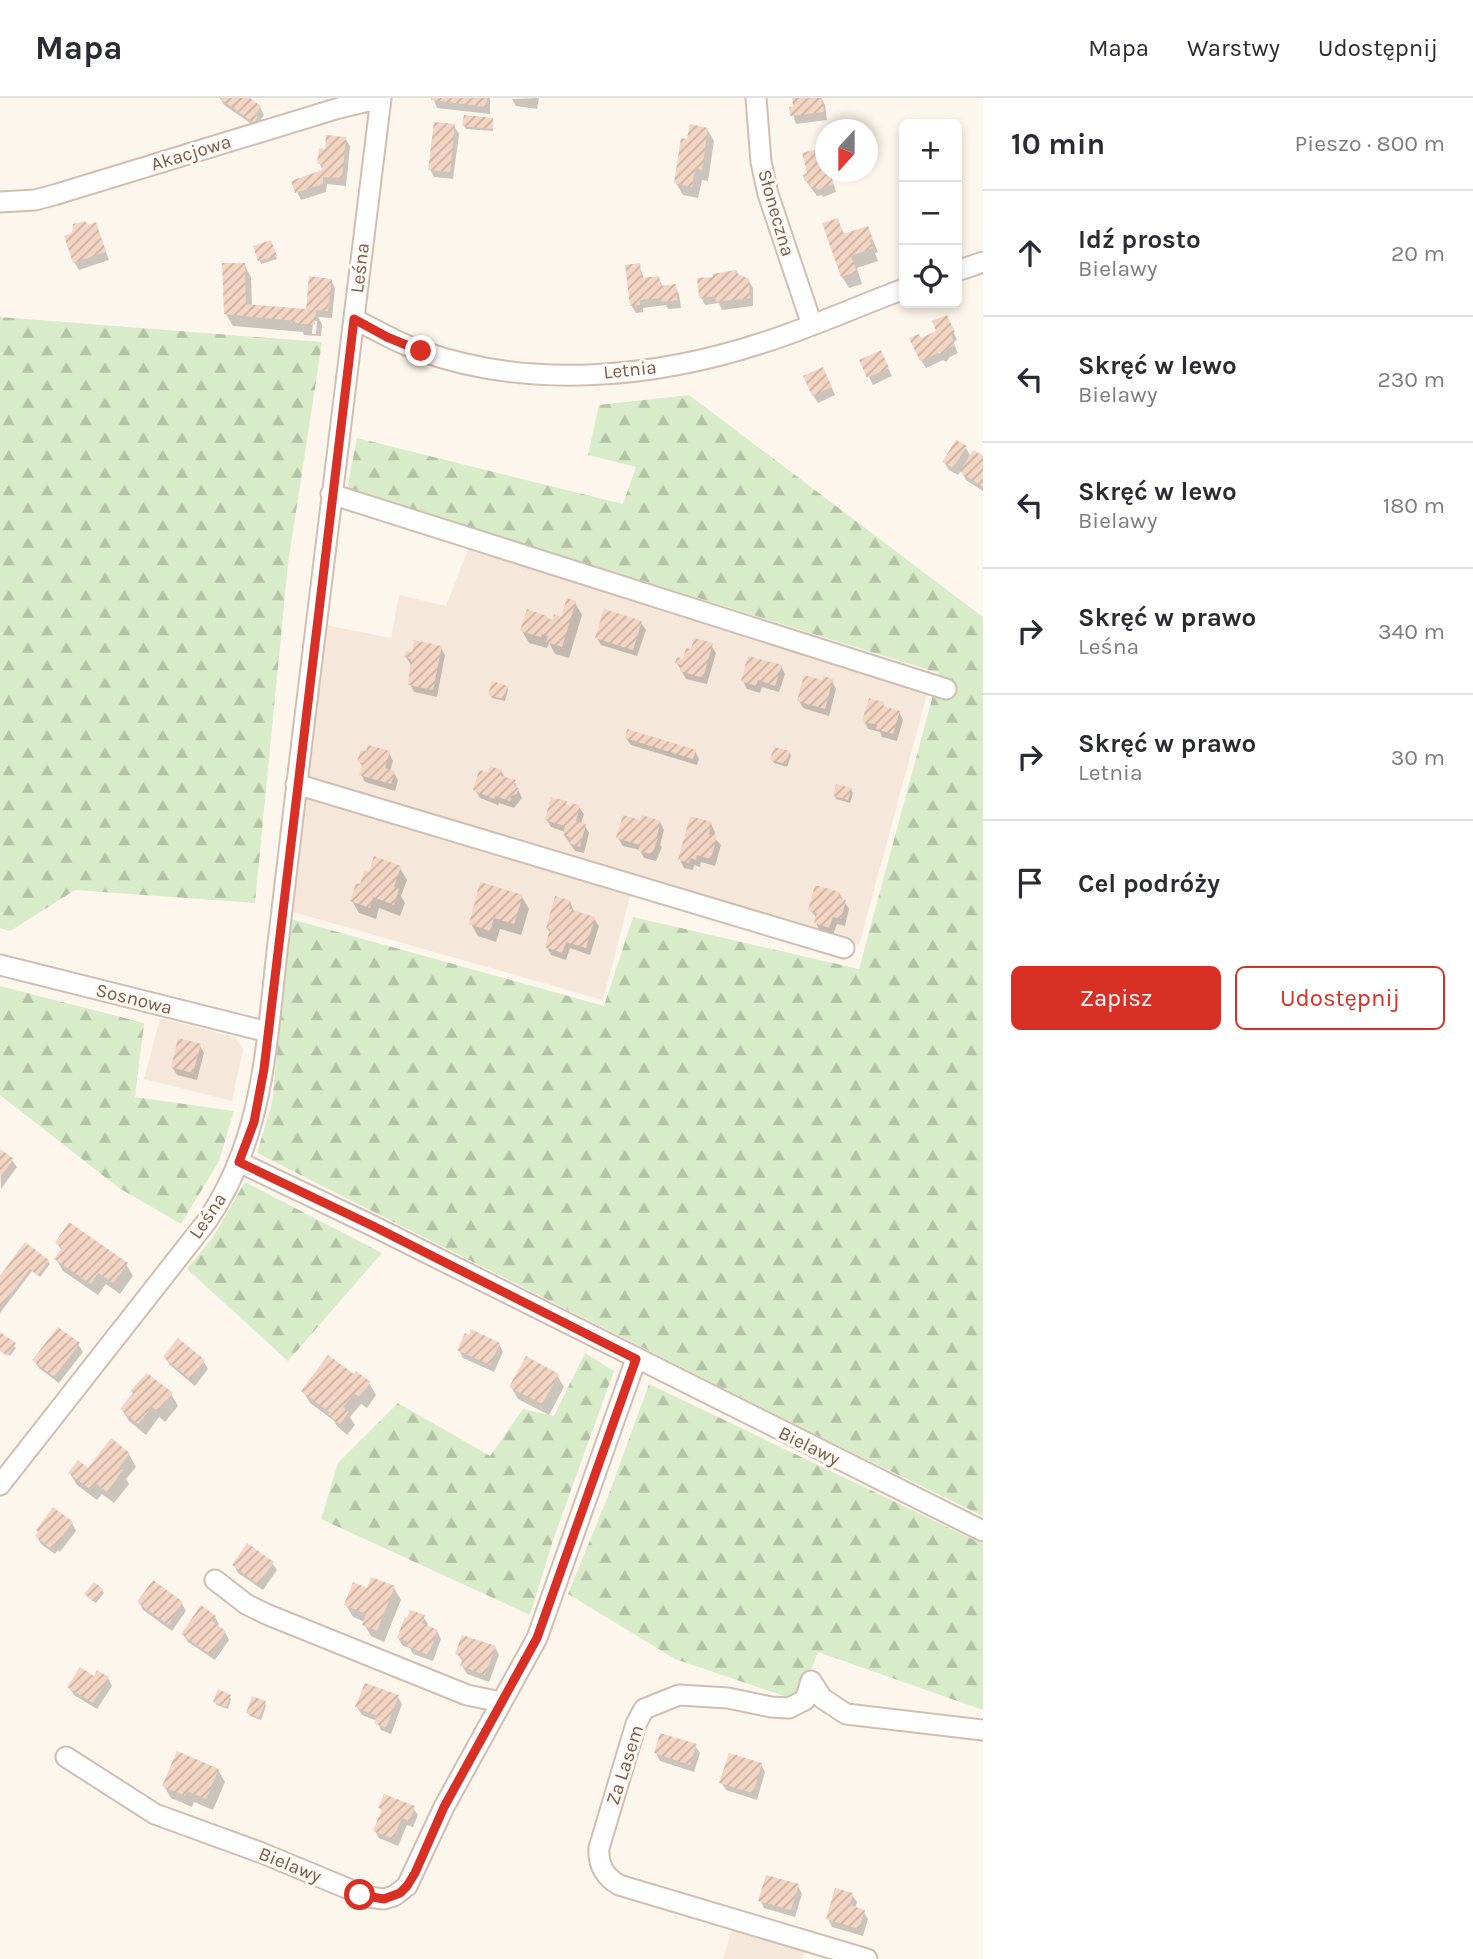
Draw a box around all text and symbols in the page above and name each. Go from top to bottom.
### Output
text: Mapa [35,29,123,67]
text: Mapa [1088,34,1149,62]
text: Warstwy [1187,34,1280,62]
text: Udostępnij [1318,34,1438,62]
north arrow [815,119,878,182]
map controls [899,119,962,308]
button: + [899,119,962,182]
text: 10 min [1011,126,1105,162]
street label: Akacjowa [148,130,234,176]
text: Pieszo · 800 m [1295,130,1445,157]
street label: Słoneczna [753,167,799,259]
button: − [899,182,962,245]
text: Idź prosto [1078,224,1201,255]
icon: ahead [1011,234,1049,272]
text: 20 m [1391,240,1445,267]
street label: Leśna [346,242,374,294]
button: locate [899,245,962,308]
text: Bielawy [1078,255,1157,282]
route end [405,335,436,366]
text: Skręć w lewo [1078,350,1237,381]
street label: Letnia [602,356,658,384]
icon: left [1011,360,1049,398]
text: 230 m [1377,366,1445,393]
text: Bielawy [1078,381,1157,408]
text: Skręć w lewo [1078,476,1237,507]
icon: left [1011,486,1049,524]
text: 180 m [1383,492,1445,519]
text: Bielawy [1078,507,1157,534]
text: Skręć w prawo [1078,602,1256,633]
icon: right [1011,612,1049,650]
text: 340 m [1378,618,1445,645]
text: Leśna [1078,633,1139,660]
text: Skręć w prawo [1078,728,1256,759]
icon: right [1011,738,1049,776]
text: 30 m [1391,744,1445,771]
text: Letnia [1078,759,1143,786]
icon: arrive [1011,864,1049,902]
text: Cel podróży [1078,868,1220,899]
button: Zapisz [1011,966,1221,1030]
button: Udostępnij [1235,966,1445,1030]
street label: Sosnowa [94,979,174,1019]
street label: Leśna [185,1189,231,1243]
street label: Bielawy [775,1422,843,1470]
street label: Za Lasem [602,1722,648,1808]
street label: Bielawy [255,1843,325,1888]
route start [344,1879,375,1910]

